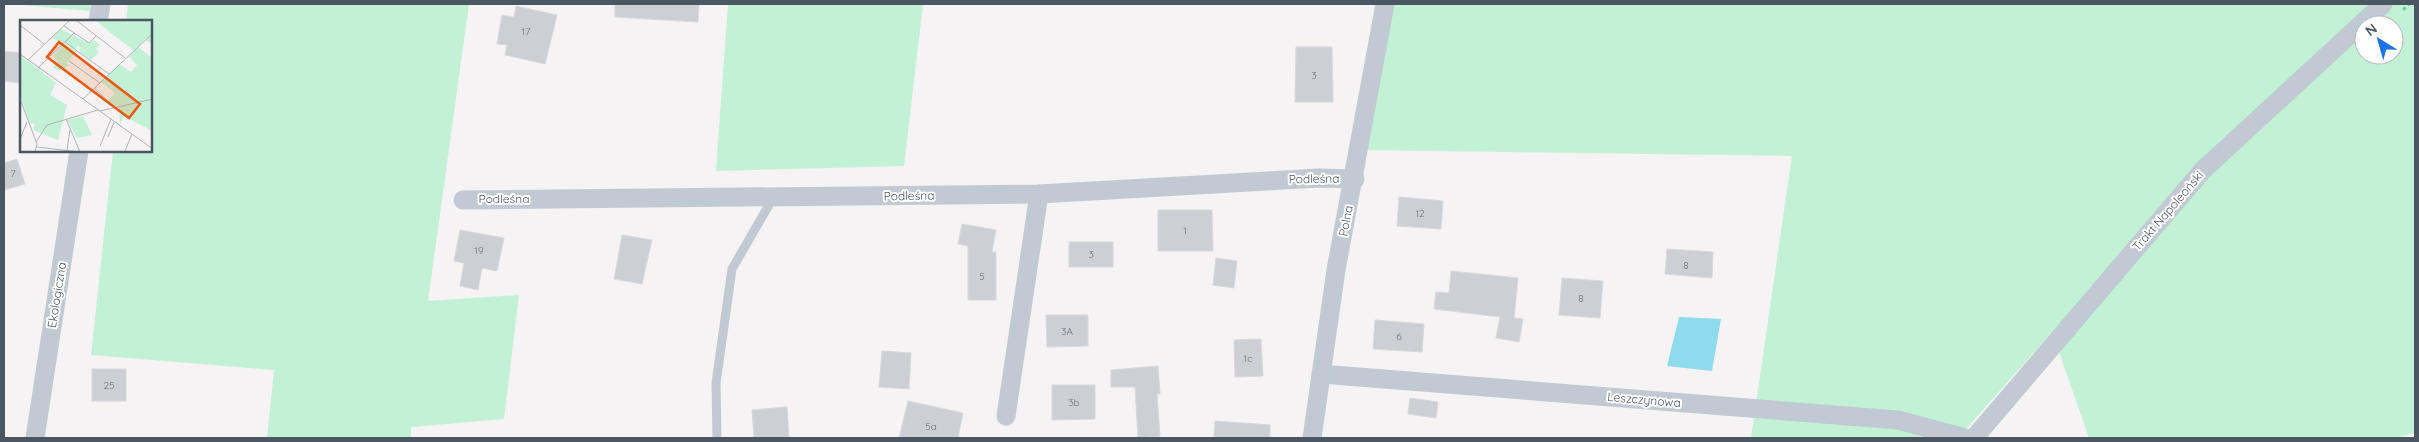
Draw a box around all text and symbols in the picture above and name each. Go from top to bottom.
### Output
north arrow [2354,15,2404,65]
text: N [2362,19,2381,40]
inset map [20,20,152,152]
house number: 17 [522,25,530,38]
house number: 3 [1311,69,1317,82]
house number: 7 [10,167,16,180]
street label: Trakt Napoleoński [2129,168,2206,254]
street label: Podleśna [1288,171,1340,186]
street label: Podleśna [883,188,935,203]
street label: Podleśna [479,191,529,206]
street label: Polna [1335,204,1356,238]
house number: 12 [1415,207,1425,220]
house number: 1 [1183,224,1187,237]
house number: 19 [474,244,484,257]
house number: 3 [1088,248,1094,261]
house number: 8 [1683,259,1689,272]
street label: Ekologiczna [44,261,69,329]
house number: 5 [979,270,985,283]
house number: 8 [1578,292,1584,305]
house number: 3A [1061,325,1073,338]
house number: 6 [1396,330,1402,343]
house number: 1c [1244,352,1252,365]
house number: 25 [104,379,115,392]
street label: Leszczynowa [1607,389,1681,410]
house number: 3b [1068,396,1080,409]
house number: 5a [925,420,937,433]

